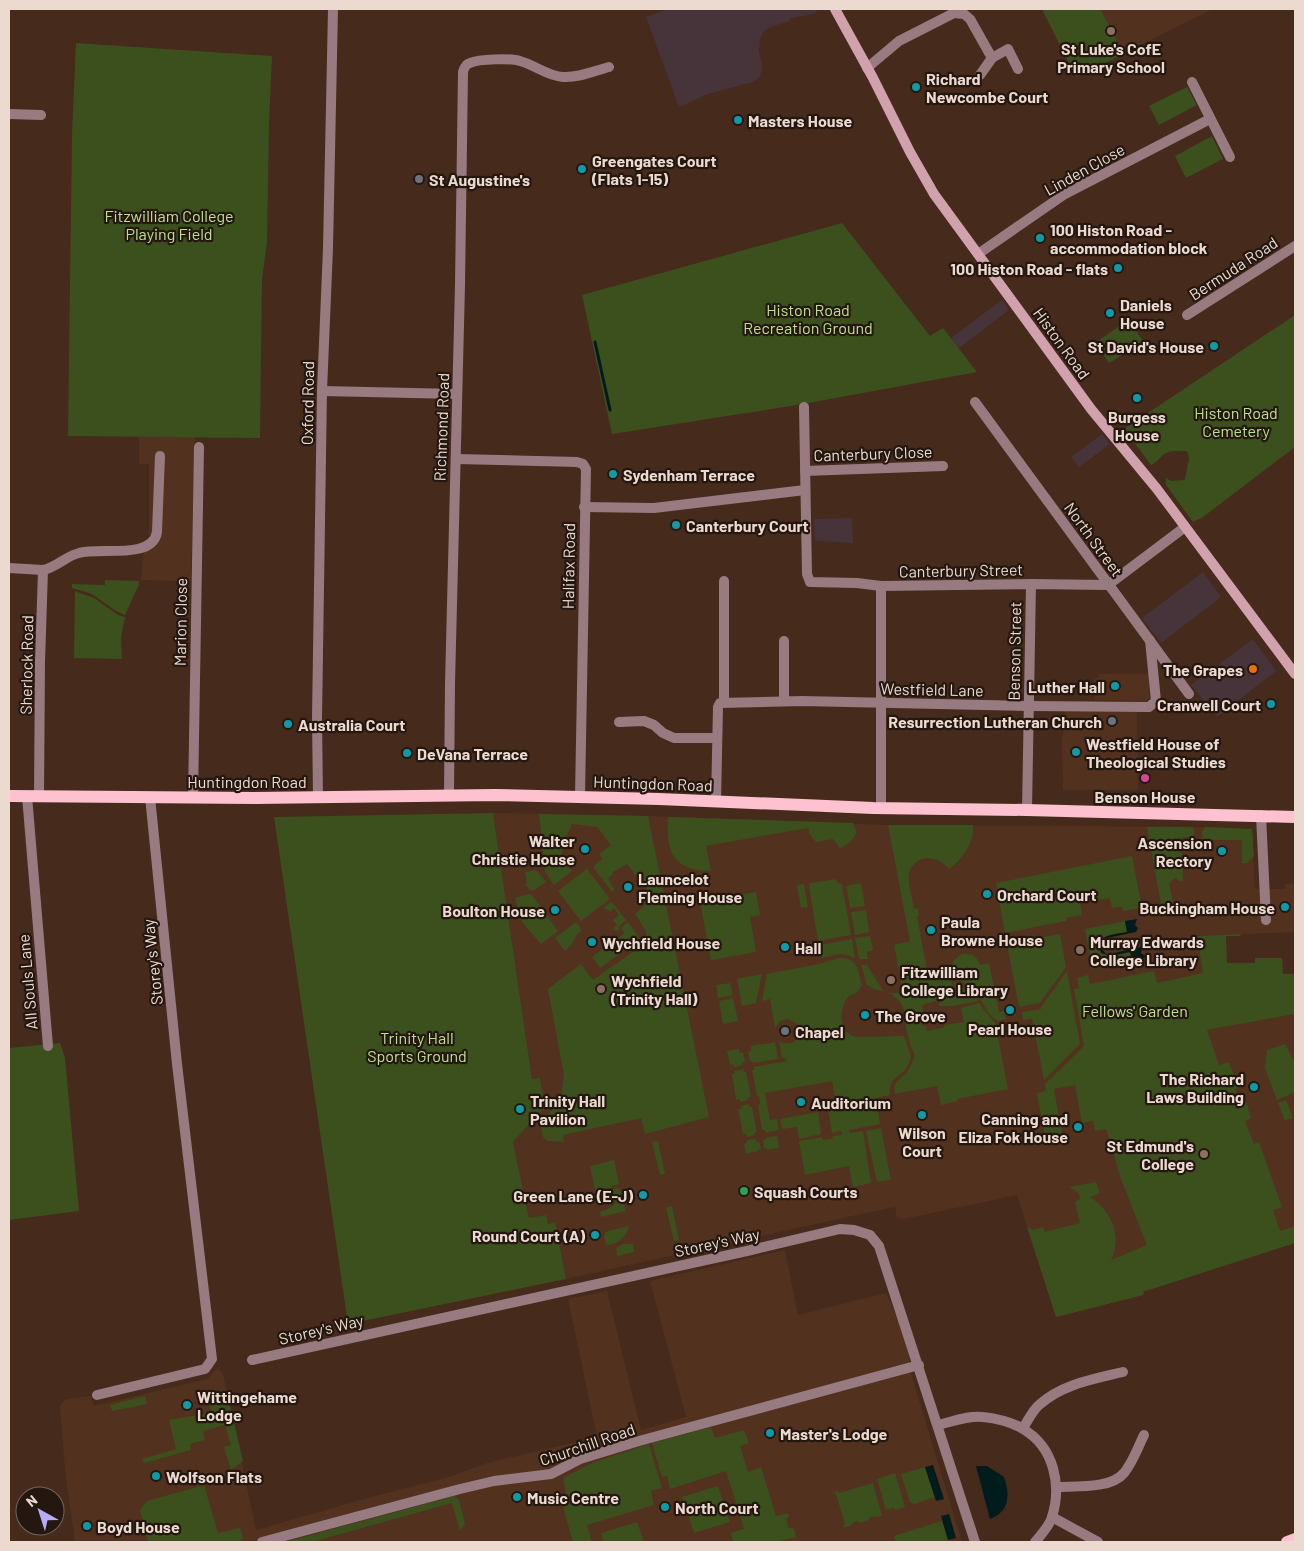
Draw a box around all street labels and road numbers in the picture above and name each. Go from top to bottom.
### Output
street label: Linden Close [1040,139,1128,199]
street label: Bermuda Road [1185,232,1281,304]
street label: Histon Road [1030,304,1094,382]
street label: Oxford Road [297,361,317,445]
street label: Richmond Road [430,372,452,482]
street label: Canterbury Close [813,441,933,465]
street label: North Street [1061,498,1127,580]
street label: Halifax Road [558,523,578,609]
street label: Canterbury Street [899,559,1023,581]
street label: Marion Close [170,578,190,666]
street label: Benson Street [1004,601,1024,701]
street label: Sherlock Road [16,615,36,715]
street label: Westfield Lane [880,679,984,699]
street label: Huntingdon Road [593,771,713,795]
street label: Huntingdon Road [187,772,307,791]
street label: Storey's Way [138,917,166,1006]
street label: All Souls Lane [13,933,41,1031]
street label: Storey's Way [673,1224,762,1260]
street label: Storey's Way [277,1310,366,1348]
street label: Churchill Road [537,1419,637,1469]

